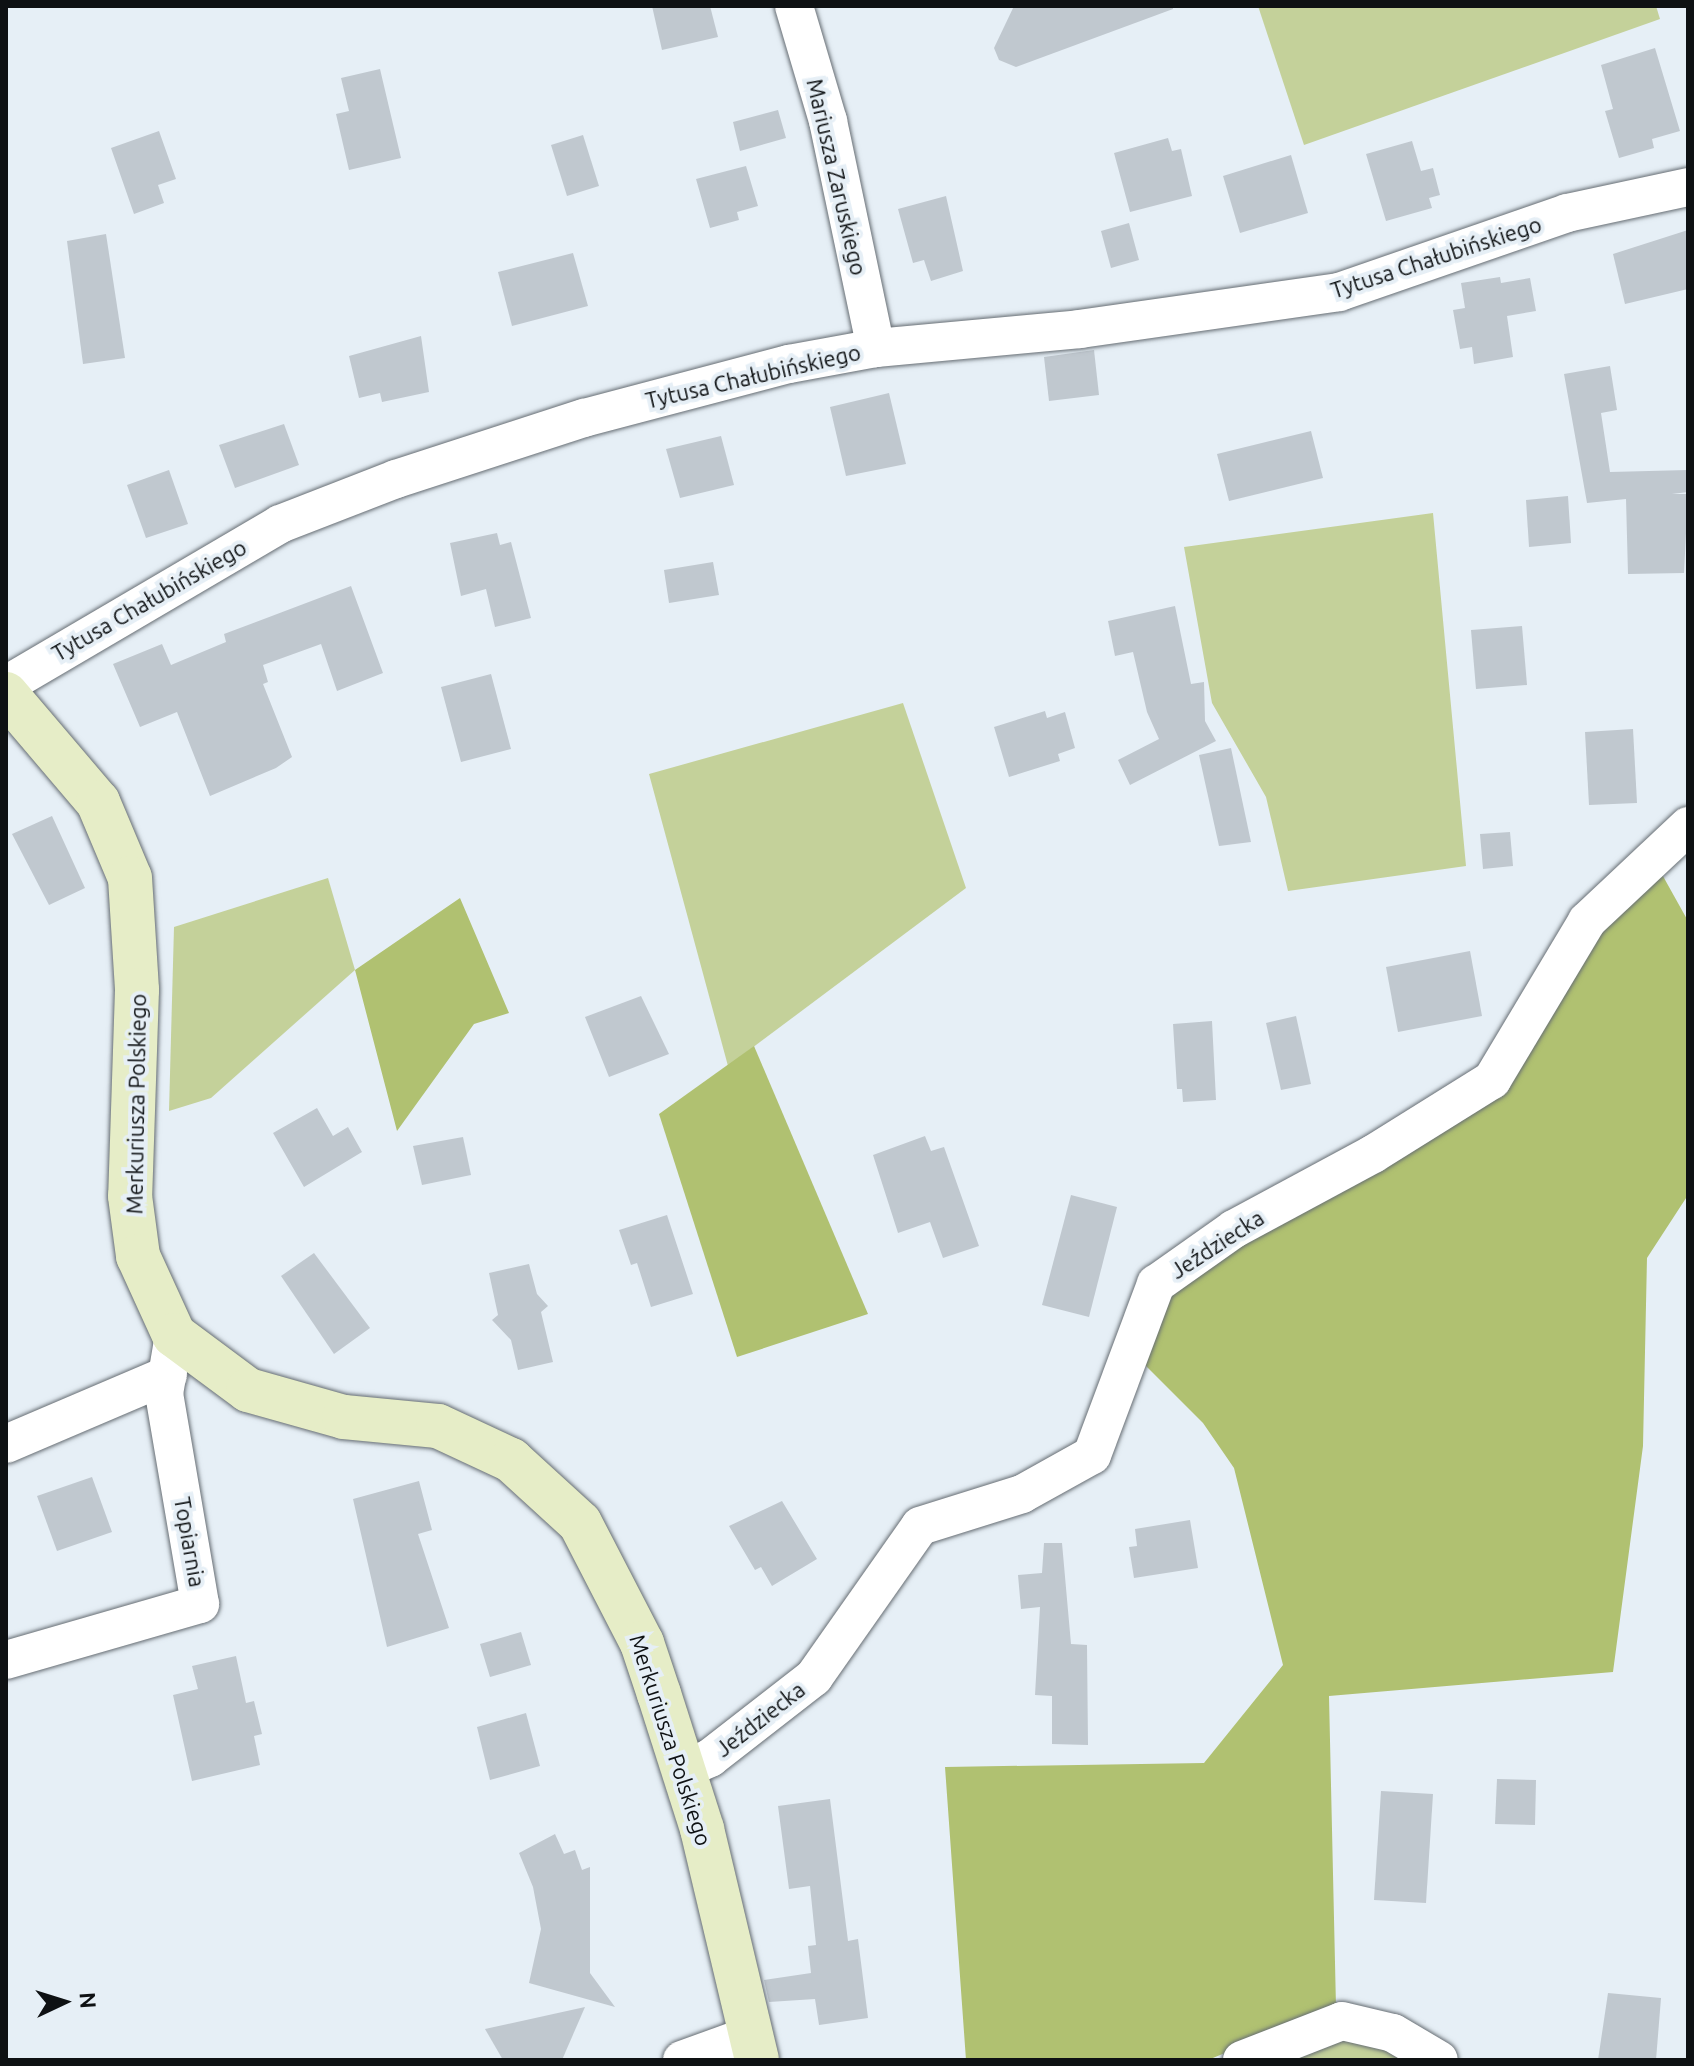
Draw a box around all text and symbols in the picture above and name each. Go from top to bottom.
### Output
street label: Mariusza Zaruskiego [802,76,872,278]
street label: Tytusa Chałubińskiego [1327,210,1545,304]
street label: Tytusa Chałubińskiego [643,338,863,414]
street label: Tytusa Chałubińskiego [47,534,251,666]
street label: Merkuriusza Polskiego [121,993,151,1215]
street label: Jeździecka [1165,1204,1269,1284]
street label: Topiarnia [169,1495,211,1589]
street label: Merkuriusza Polskiego [624,1631,718,1849]
street label: Jeździecka [710,1676,810,1762]
north arrow [24,1962,104,2042]
text: N [75,1991,101,2009]

